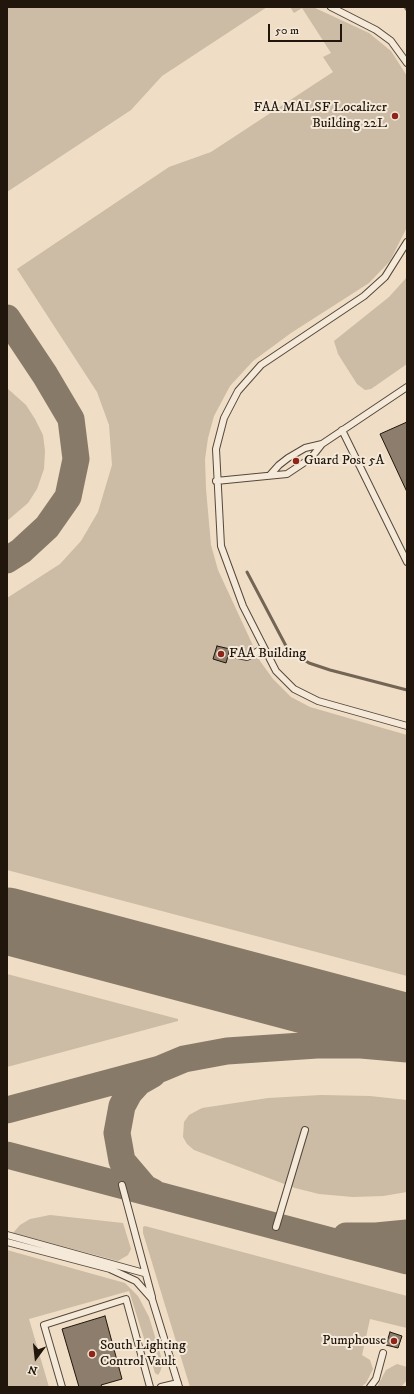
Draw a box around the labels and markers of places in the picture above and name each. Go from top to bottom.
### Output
place label: FAA MALSF Localizer Building 22L [253,100,387,132]
marker: FAA MALSF Localizer Building 22L [390,111,400,121]
place label: Guard Post 5A [304,453,384,469]
marker: Guard Post 5A [291,456,301,466]
place label: FAA Building [229,646,306,662]
marker: FAA Building [216,649,226,659]
place label: Pumphouse [322,1333,386,1349]
marker: Pumphouse [389,1336,399,1346]
place label: South Lighting Control Vault [100,1338,186,1370]
marker: South Lighting Control Vault [87,1349,97,1359]

